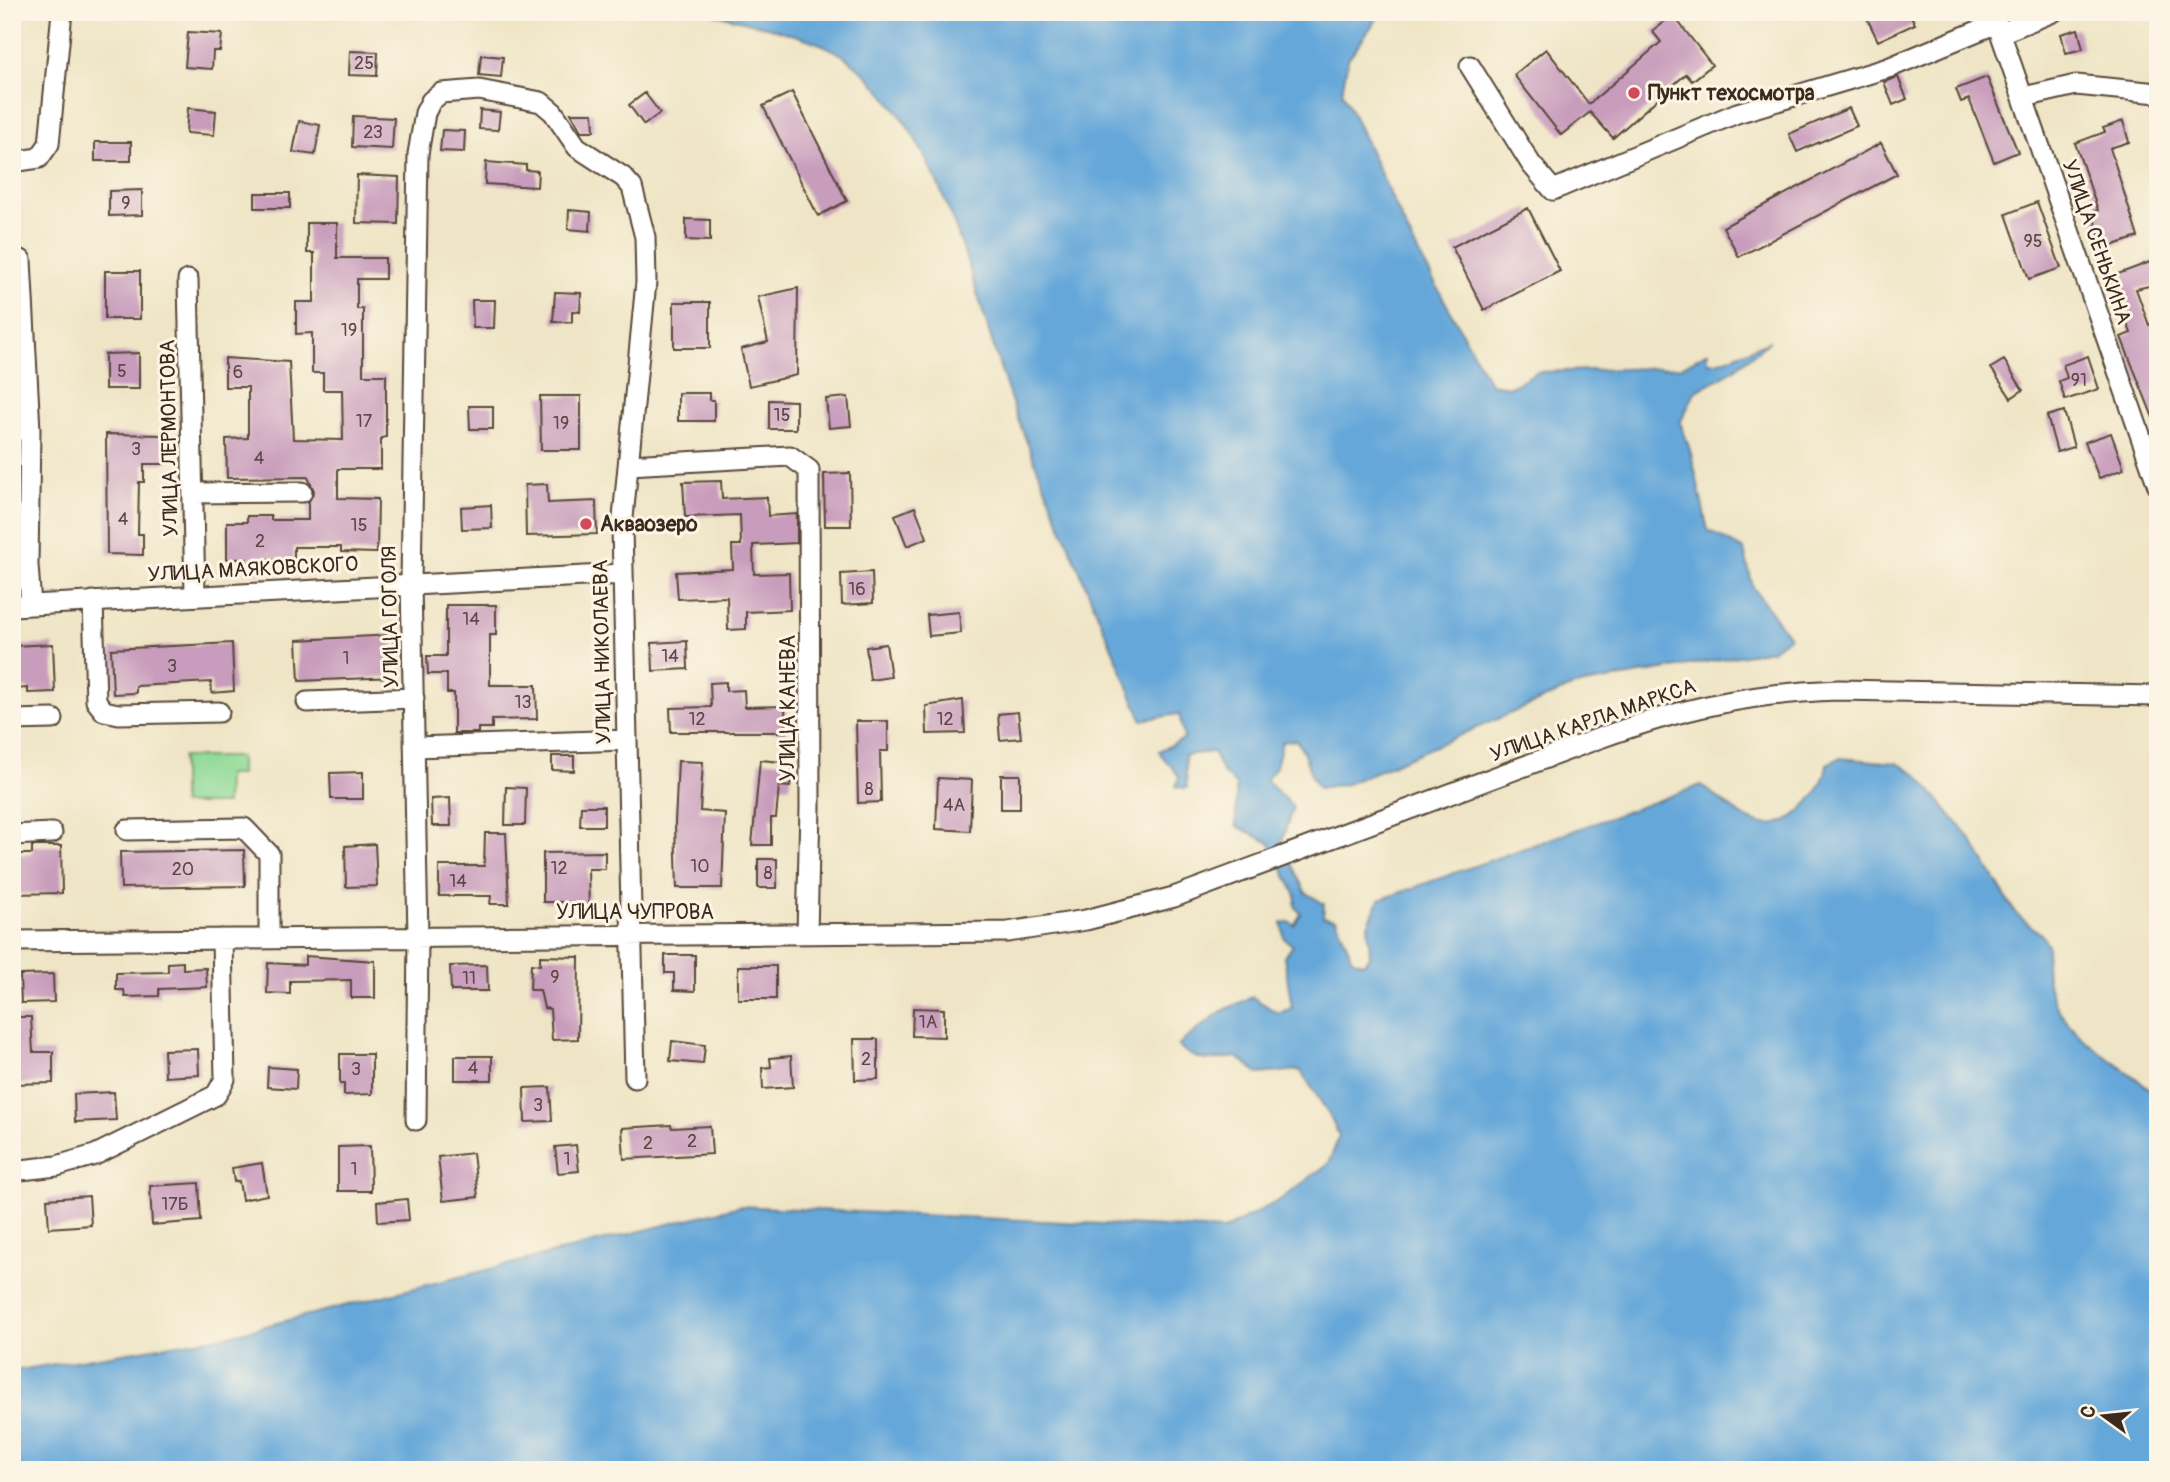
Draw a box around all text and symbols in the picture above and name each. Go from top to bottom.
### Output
house number: 25 [354,52,374,75]
place label: Пункт техосмотра [1648,80,1815,107]
marker: Пункт техосмотра [1626,85,1642,101]
house number: 23 [363,121,383,144]
street label: УЛИЦА СЕНЬКИНА [2056,156,2137,328]
house number: 9 [121,192,131,215]
house number: 95 [2023,230,2043,253]
house number: 19 [341,319,357,342]
street label: УЛИЦА ЛЕРМОНТОВА [154,339,185,537]
house number: 5 [117,360,127,383]
house number: 6 [233,361,243,384]
house number: 91 [2071,369,2087,392]
house number: 15 [774,404,790,427]
house number: 17 [356,410,373,433]
house number: 19 [553,412,569,435]
house number: 3 [131,438,141,461]
house number: 4 [254,447,265,470]
house number: 4 [118,508,129,531]
place label: Акваозеро [600,511,698,538]
house number: 15 [351,514,367,537]
marker: Акваозеро [578,516,594,532]
house number: 2 [255,530,265,553]
street label: УЛИЦА ГОГОЛЯ [376,546,405,688]
street label: УЛИЦА МАЯКОВСКОГО [147,550,359,588]
street label: УЛИЦА НИКОЛАЕВА [587,559,618,745]
house number: 16 [848,578,866,601]
house number: 14 [462,608,480,631]
street label: УЛИЦА КАНЕВА [775,635,802,781]
house number: 14 [661,645,679,668]
house number: 1 [342,647,350,670]
house number: 3 [167,655,177,678]
street label: УЛИЦА КАРЛА МАРКСА [1487,673,1700,768]
house number: 13 [514,691,532,714]
house number: 12 [688,708,706,731]
house number: 12 [936,708,954,731]
house number: 8 [864,778,874,801]
house number: 4А [943,794,965,817]
house number: 10 [690,855,710,878]
house number: 12 [550,857,568,880]
house number: 20 [172,858,194,881]
house number: 8 [763,862,773,885]
house number: 14 [449,870,467,893]
street label: УЛИЦА ЧУПРОВА [556,899,714,926]
house number: 9 [550,966,560,989]
house number: 11 [462,967,476,990]
house number: 1А [919,1011,938,1034]
house number: 2 [861,1048,871,1071]
house number: 4 [468,1057,479,1080]
house number: 3 [351,1058,361,1081]
house number: 3 [533,1094,543,1117]
house number: 2 [687,1130,697,1153]
house number: 2 [643,1132,653,1155]
house number: 1 [563,1148,571,1171]
house number: 1 [350,1158,358,1181]
house number: 17Б [161,1193,189,1216]
north arrow [2068,1380,2138,1450]
text: С [2075,1403,2102,1421]

